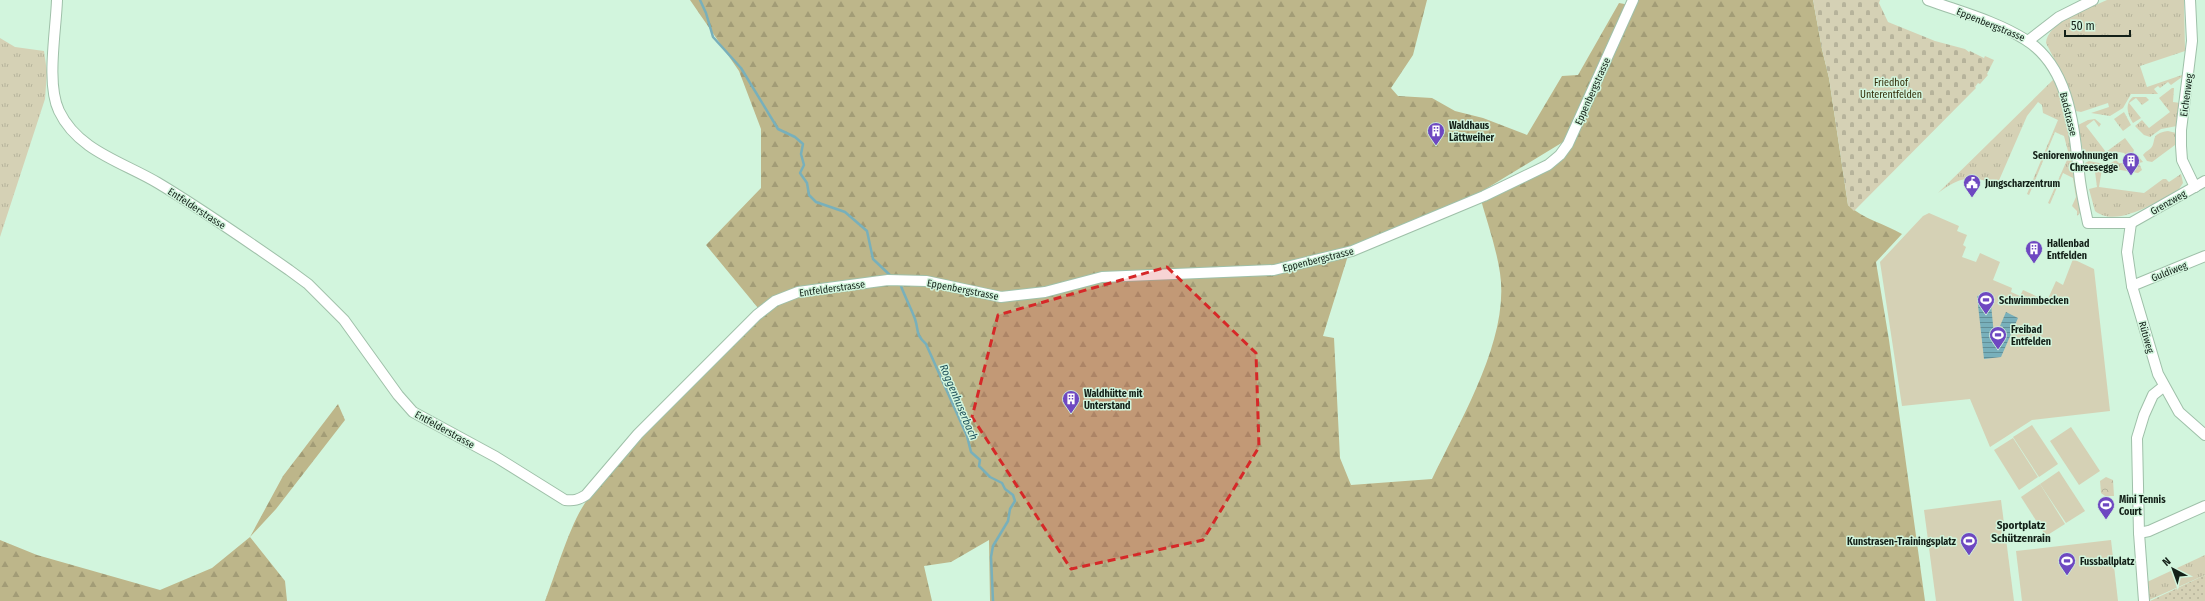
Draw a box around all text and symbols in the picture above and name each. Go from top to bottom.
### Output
street label: Eppenbergstrasse [1955,6,2027,44]
scale bar [2065,12,2130,38]
text: 50 m [2071,19,2095,33]
street label: Eppenbergstrasse [1573,56,1613,127]
street label: Eichenweg [2178,73,2196,117]
park label: Friedhof Unterentfelden [1860,77,1922,101]
street label: Badstrasse [2057,91,2079,137]
place label: Waldhaus Lättweiher [1449,120,1494,144]
building icon: Waldhaus Lättweiher [1426,121,1446,146]
place label: Seniorenwohnungen Chreesegge [2033,150,2118,174]
building icon: Seniorenwohnungen Chreesegge [2121,151,2141,176]
public building icon: Jungscharzentrum [1962,173,1982,198]
place label: Jungscharzentrum [1984,178,2060,190]
street label: Entfelderstrasse [165,186,228,232]
street label: Grenzweg [2148,188,2189,218]
place label: Hallenbad Entfelden [2047,238,2089,262]
building icon: Hallenbad Entfelden [2024,239,2044,264]
street label: Eppenbergstrasse [1282,245,1355,275]
street label: Guldiweg [2150,259,2189,285]
street label: Eppenbergstrasse [926,277,1000,303]
street label: Entfelderstrasse [799,278,866,300]
sports icon: Schwimmbecken [1976,290,1996,315]
place label: Schwimmbecken [1999,295,2069,307]
street label: Rütiweg [2136,320,2156,355]
place label: Freibad Entfelden [2011,324,2051,348]
sports icon: Freibad Entfelden [1988,325,2008,350]
water label: Roggenhuserbach [937,362,980,442]
place label: Waldhütte mit Unterstand [1084,388,1143,412]
building icon: Waldhütte mit Unterstand [1061,389,1081,414]
street label: Entfelderstrasse [413,409,476,451]
place label: Mini Tennis Court [2119,494,2166,518]
sports icon: Mini Tennis Court [2096,495,2116,520]
district label: Sportplatz Schützenrain [1991,519,2051,545]
sports icon: Kunstrasen-Trainingsplatz [1959,531,1979,556]
place label: Kunstrasen-Trainingsplatz [1847,536,1957,548]
north arrow [2153,549,2193,589]
sports icon: Fussballplatz [2057,551,2077,576]
text: N [2160,555,2174,569]
place label: Fussballplatz [2080,556,2135,568]

